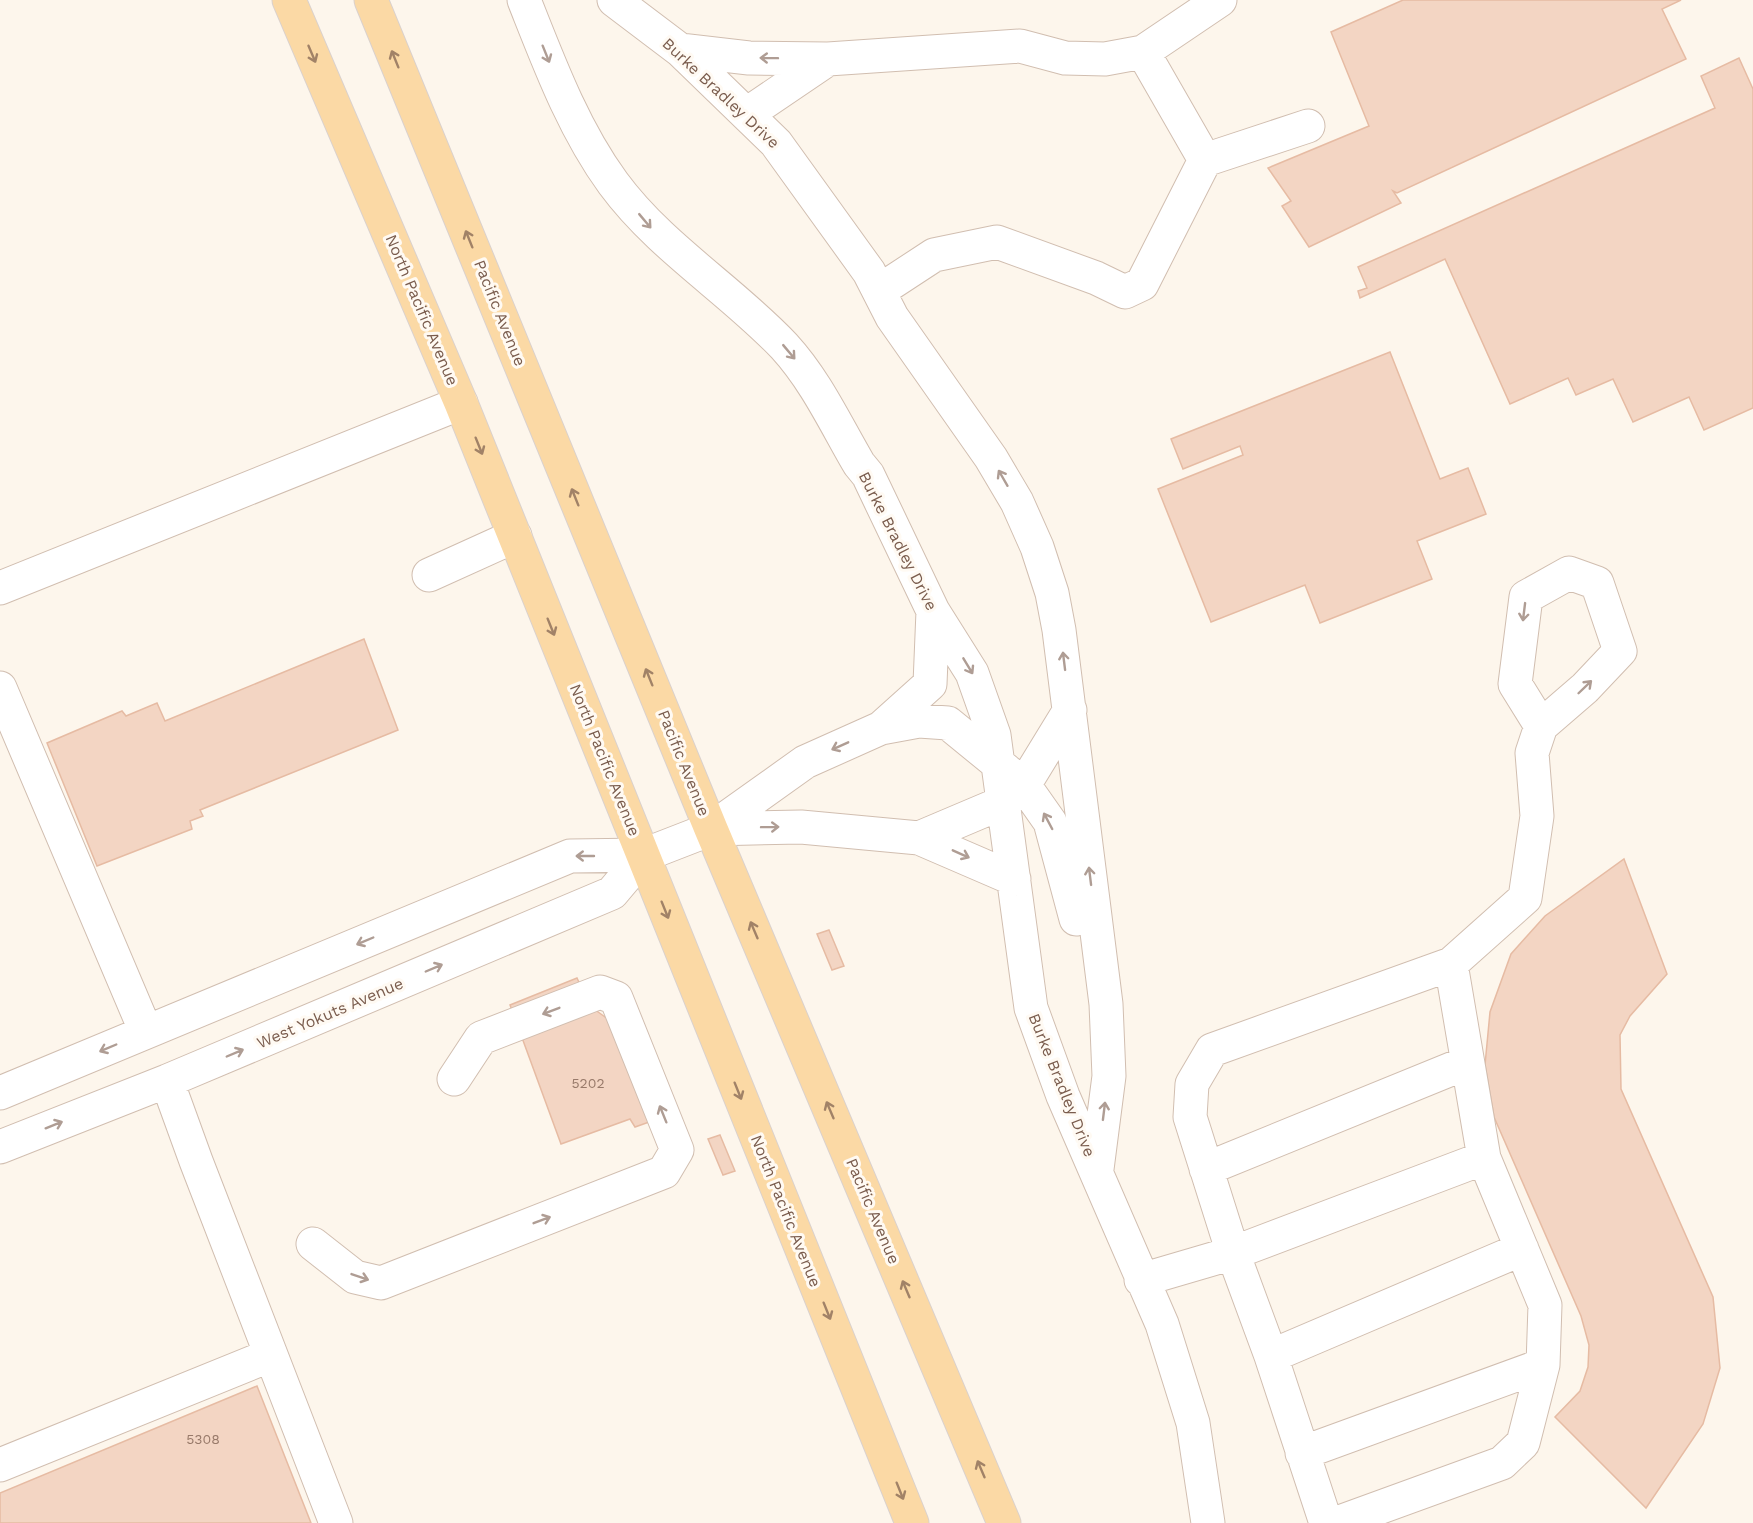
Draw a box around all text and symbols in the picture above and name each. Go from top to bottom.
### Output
street label: Burke Bradley Drive [659,34,783,152]
one-way arrow [307,44,318,62]
one-way arrow [541,45,552,63]
one-way arrow [389,50,400,68]
one-way arrow [760,52,780,64]
one-way arrow [638,213,652,228]
one-way arrow [463,230,474,249]
street label: North Pacific Avenue [382,232,462,388]
street label: Pacific Avenue [470,257,530,369]
one-way arrow [782,344,795,360]
one-way arrow [474,436,485,455]
street label: Burke Bradley Drive [855,469,941,613]
one-way arrow [997,470,1009,487]
one-way arrow [569,488,580,507]
one-way arrow [1518,602,1529,621]
one-way arrow [546,617,557,636]
one-way arrow [1058,652,1069,672]
one-way arrow [962,657,974,674]
one-way arrow [643,669,654,687]
one-way arrow [1578,680,1593,695]
street label: North Pacific Avenue [566,681,644,839]
street label: Pacific Avenue [654,707,714,819]
one-way arrow [831,741,849,752]
one-way arrow [1042,812,1054,830]
one-way arrow [759,821,779,833]
one-way arrow [952,849,970,861]
one-way arrow [576,850,596,862]
one-way arrow [1084,866,1095,886]
one-way arrow [661,900,672,919]
one-way arrow [748,921,759,940]
one-way arrow [357,936,375,947]
one-way arrow [425,962,443,973]
street label: West Yokuts Avenue [254,974,406,1052]
one-way arrow [542,1006,560,1017]
street label: Burke Bradley Drive [1025,1011,1099,1159]
one-way arrow [99,1043,117,1054]
one-way arrow [226,1046,244,1058]
house number: 5202 [571,1075,605,1091]
one-way arrow [733,1081,744,1099]
one-way arrow [824,1101,835,1119]
one-way arrow [1099,1102,1110,1122]
one-way arrow [657,1106,668,1124]
one-way arrow [45,1119,63,1130]
street label: North Pacific Avenue [747,1132,825,1290]
street label: Pacific Avenue [842,1155,904,1267]
one-way arrow [532,1214,551,1225]
one-way arrow [351,1273,369,1284]
one-way arrow [900,1281,911,1299]
one-way arrow [822,1301,833,1319]
house number: 5308 [186,1431,220,1447]
one-way arrow [975,1460,986,1478]
one-way arrow [895,1482,906,1500]

